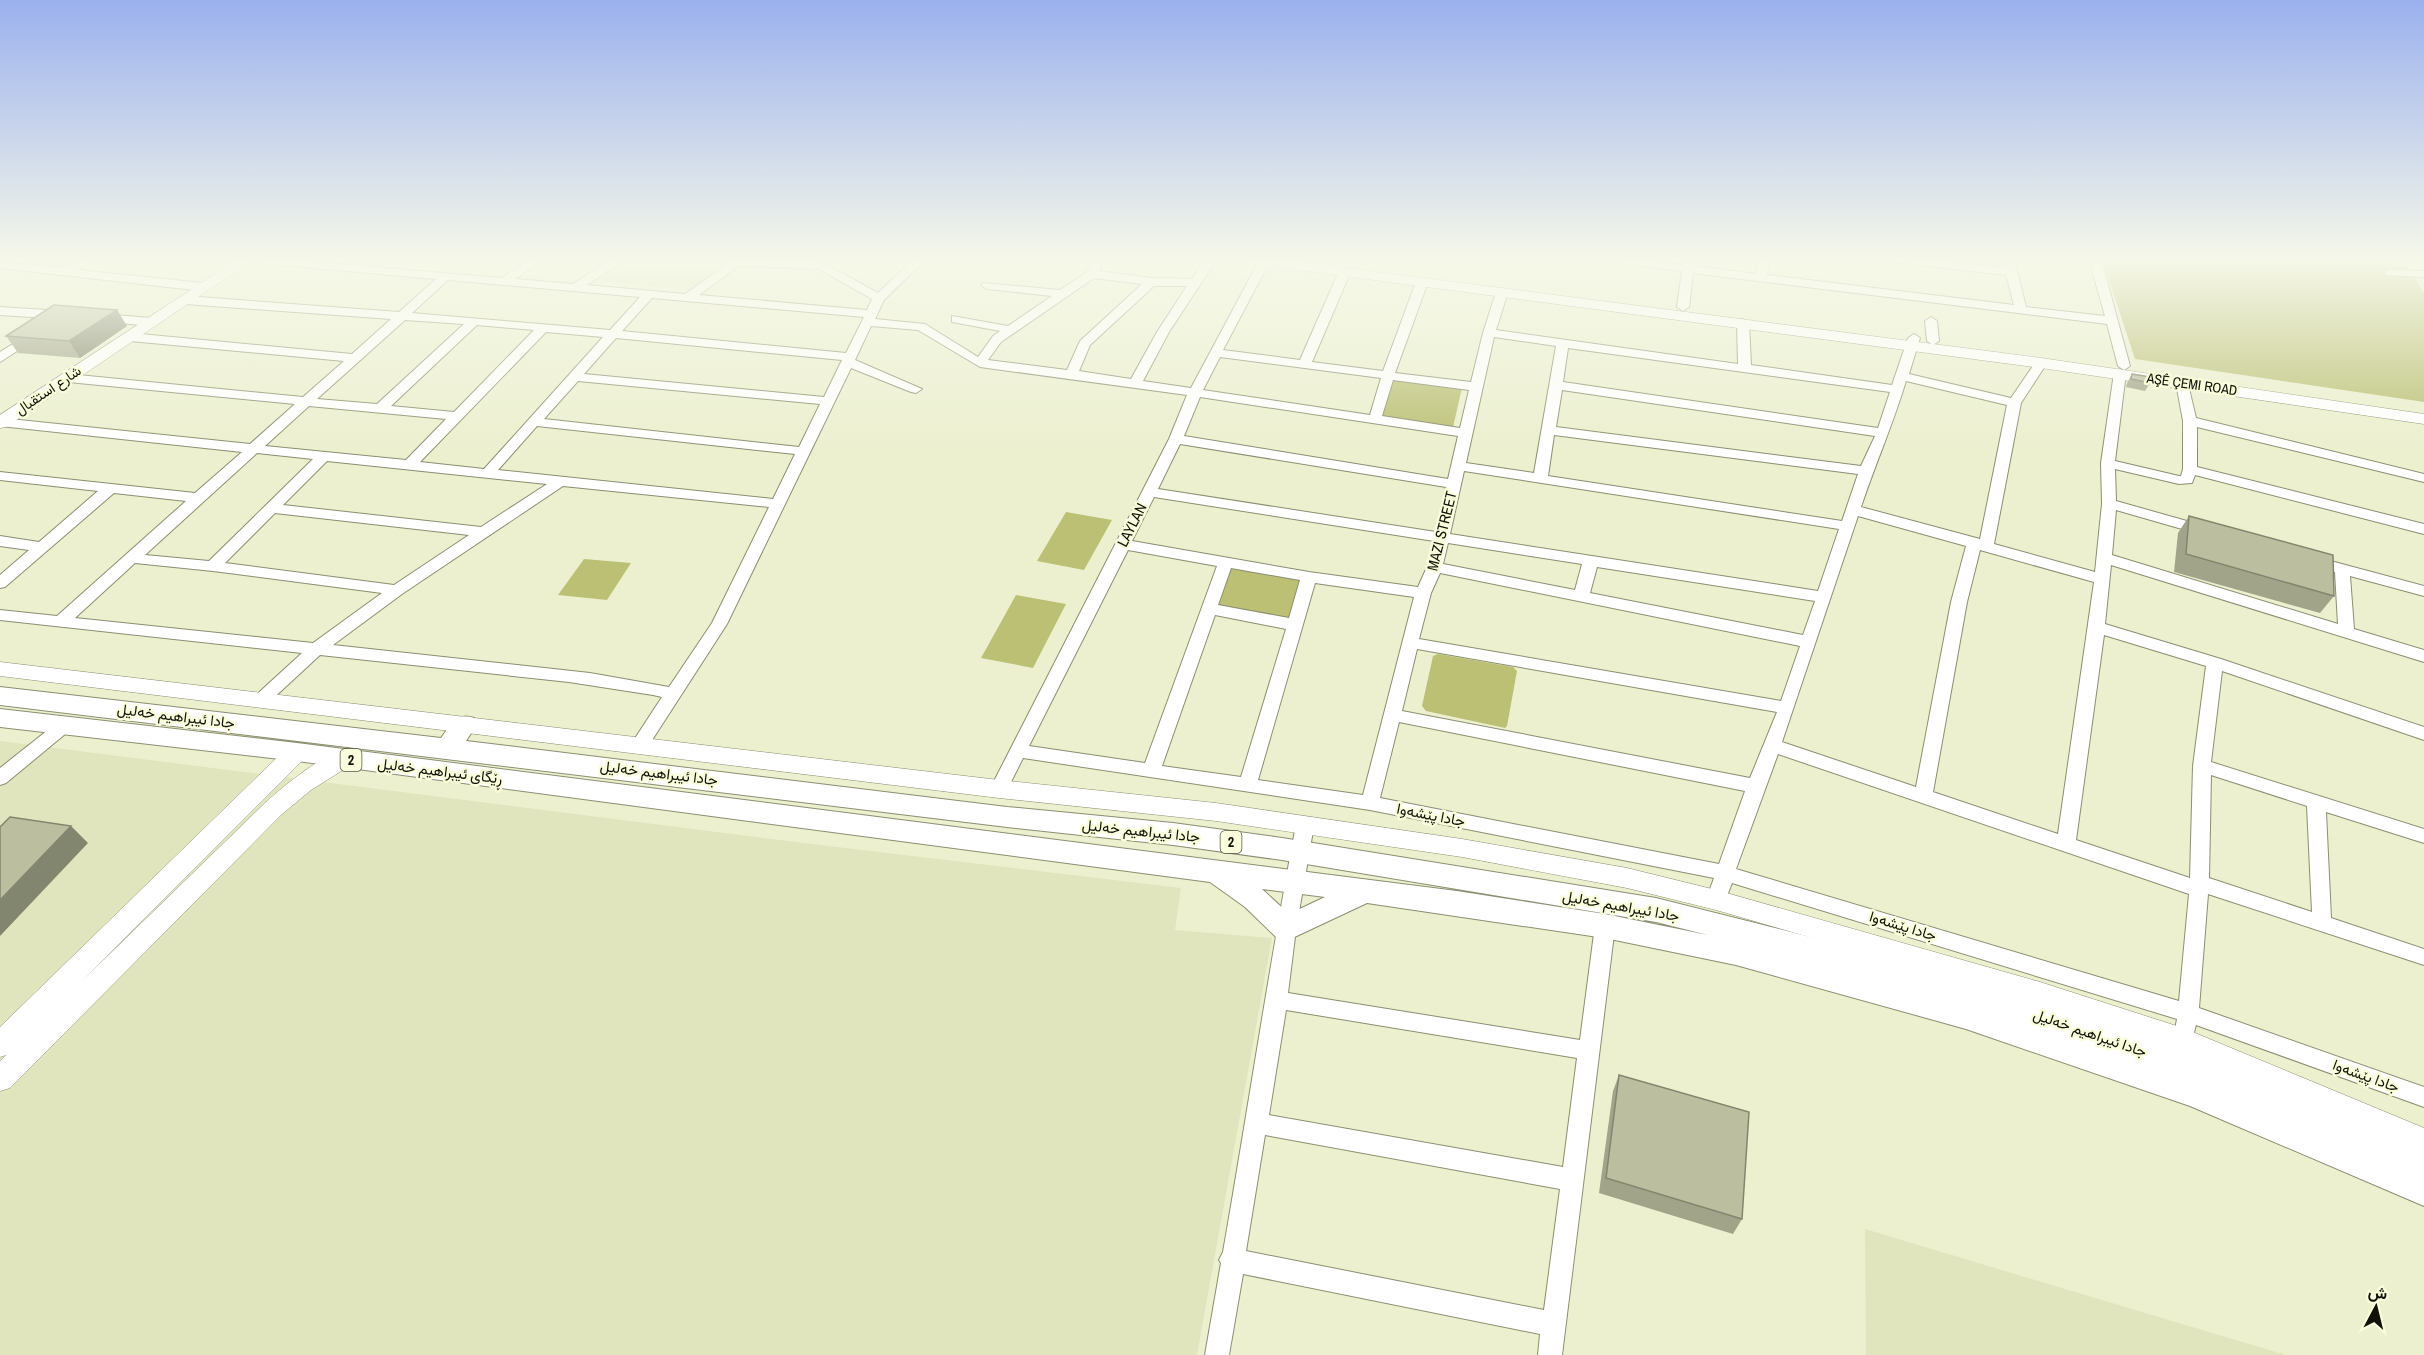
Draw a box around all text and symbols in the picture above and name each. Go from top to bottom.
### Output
street label: شارع استقبال [12,361,85,420]
street label: AŞÊ ÇEMI ROAD [2145,369,2238,399]
street label: MAZI STREET [1421,488,1462,573]
street label: LAYLAN [1112,499,1151,550]
street label: جادا ئیبراهیم خەلیل [116,698,236,733]
road number: 2 [340,749,362,771]
street label: ڕێگای ئیبراهیم خەلیل [376,752,504,791]
street label: جادا ئیبراهیم خەلیل [599,755,719,790]
street label: جادا پێشەوا [1395,798,1467,831]
street label: جادا ئیبراهیم خەلیل [1081,814,1201,847]
road number: 2 [1220,831,1242,853]
street label: جادا ئیبراهیم خەلیل [1561,885,1681,926]
street label: جادا پێشەوا [1867,905,1939,946]
street label: جادا ئیبراهیم خەلیل [2031,1003,2150,1062]
street label: جادا پێشەوا [2330,1054,2402,1097]
north arrow [2346,1277,2406,1337]
text: ش [2367,1280,2389,1304]

